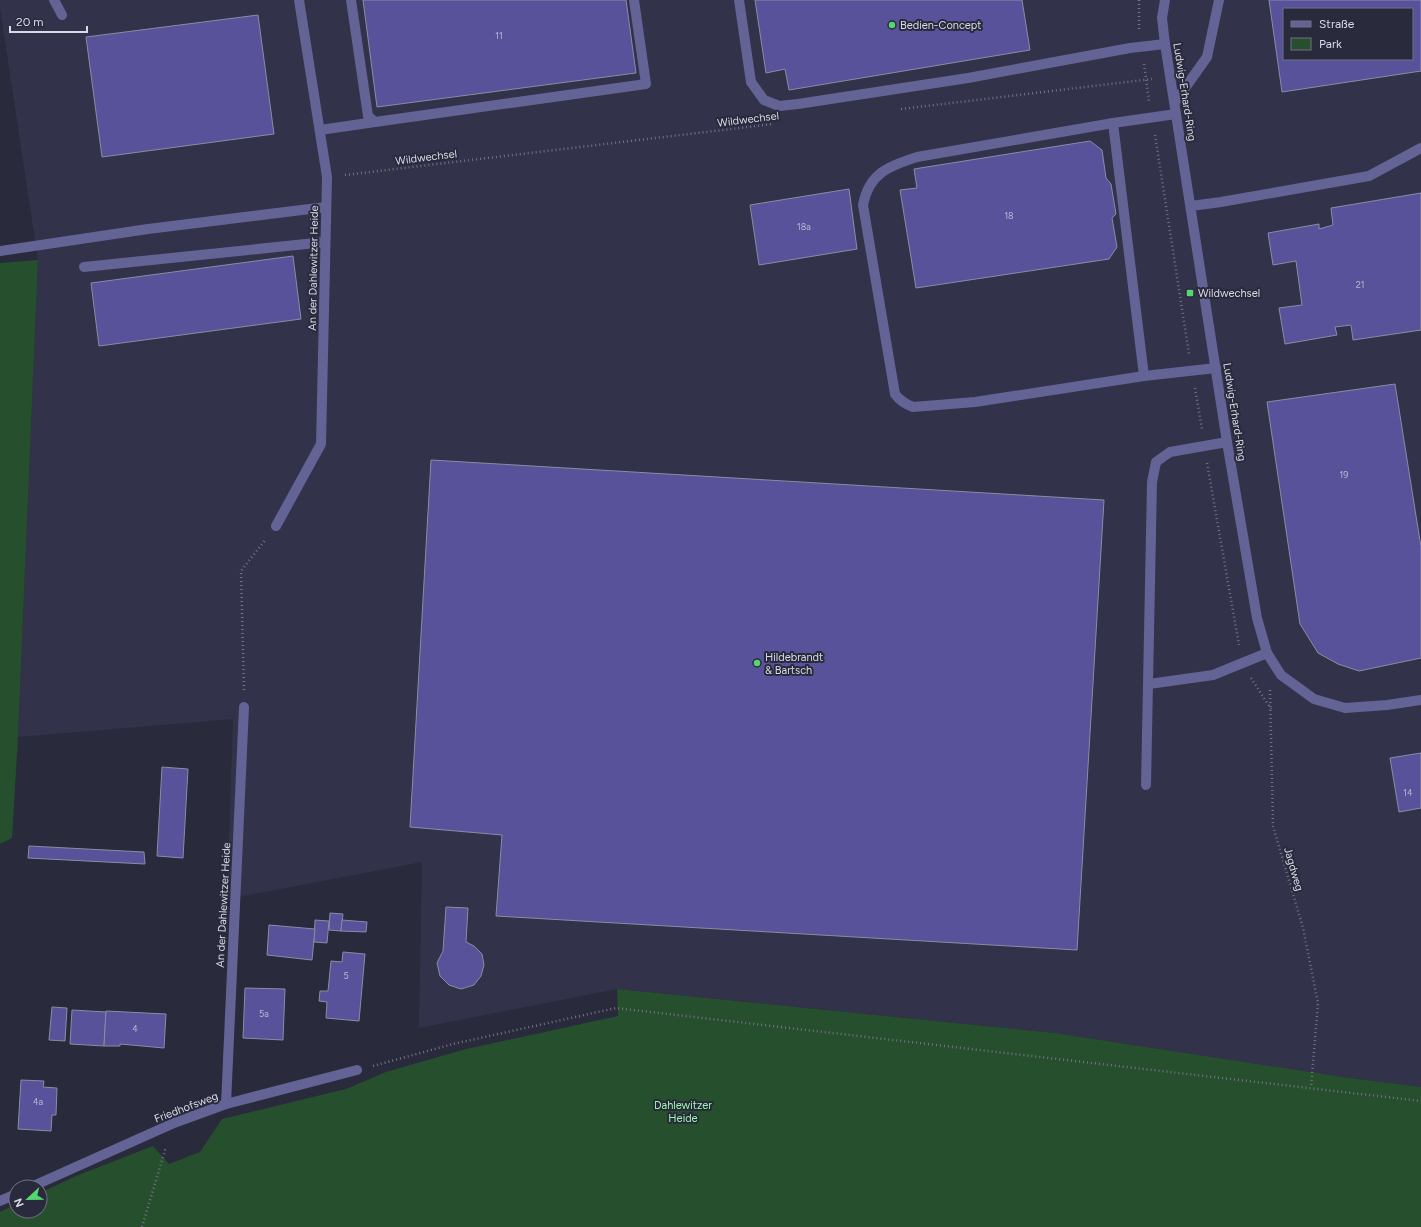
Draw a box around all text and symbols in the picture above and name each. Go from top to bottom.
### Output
scale bar [10,8,87,34]
legend [1283,8,1413,60]
text: 20 m [16,15,44,29]
text: Straße [1319,17,1355,31]
place label: Bedien-Concept [900,19,982,32]
marker: Bedien-Concept [887,20,897,30]
house number: 11 [495,30,503,41]
text: Park [1319,37,1342,51]
street label: Ludwig-Erhard-Ring [1170,42,1199,142]
street label: Wildwechsel [716,109,780,130]
street label: Wildwechsel [394,147,458,168]
street label: An der Dahlewitzer Heide [306,205,321,331]
house number: 18 [1004,210,1014,221]
house number: 18a [797,221,811,232]
house number: 21 [1356,279,1364,290]
place label: Wildwechsel [1198,287,1260,300]
marker: Wildwechsel [1185,288,1195,298]
street label: Ludwig-Erhard-Ring [1220,362,1249,462]
house number: 19 [1340,469,1348,480]
place label: Hildebrandt & Bartsch [765,651,823,677]
marker: Hildebrandt & Bartsch [752,658,762,668]
house number: 14 [1403,787,1413,798]
street label: An der Dahlewitzer Heide [214,842,233,968]
street label: Jagdweg [1281,846,1306,893]
house number: 5 [343,970,349,981]
house number: 5a [259,1008,269,1019]
house number: 4 [132,1023,138,1034]
street label: Friedhofsweg [152,1089,220,1126]
house number: 4a [33,1096,43,1107]
park label: Dahlewitzer Heide [654,1099,712,1125]
north arrow [8,1179,48,1219]
text: N [12,1196,27,1209]

